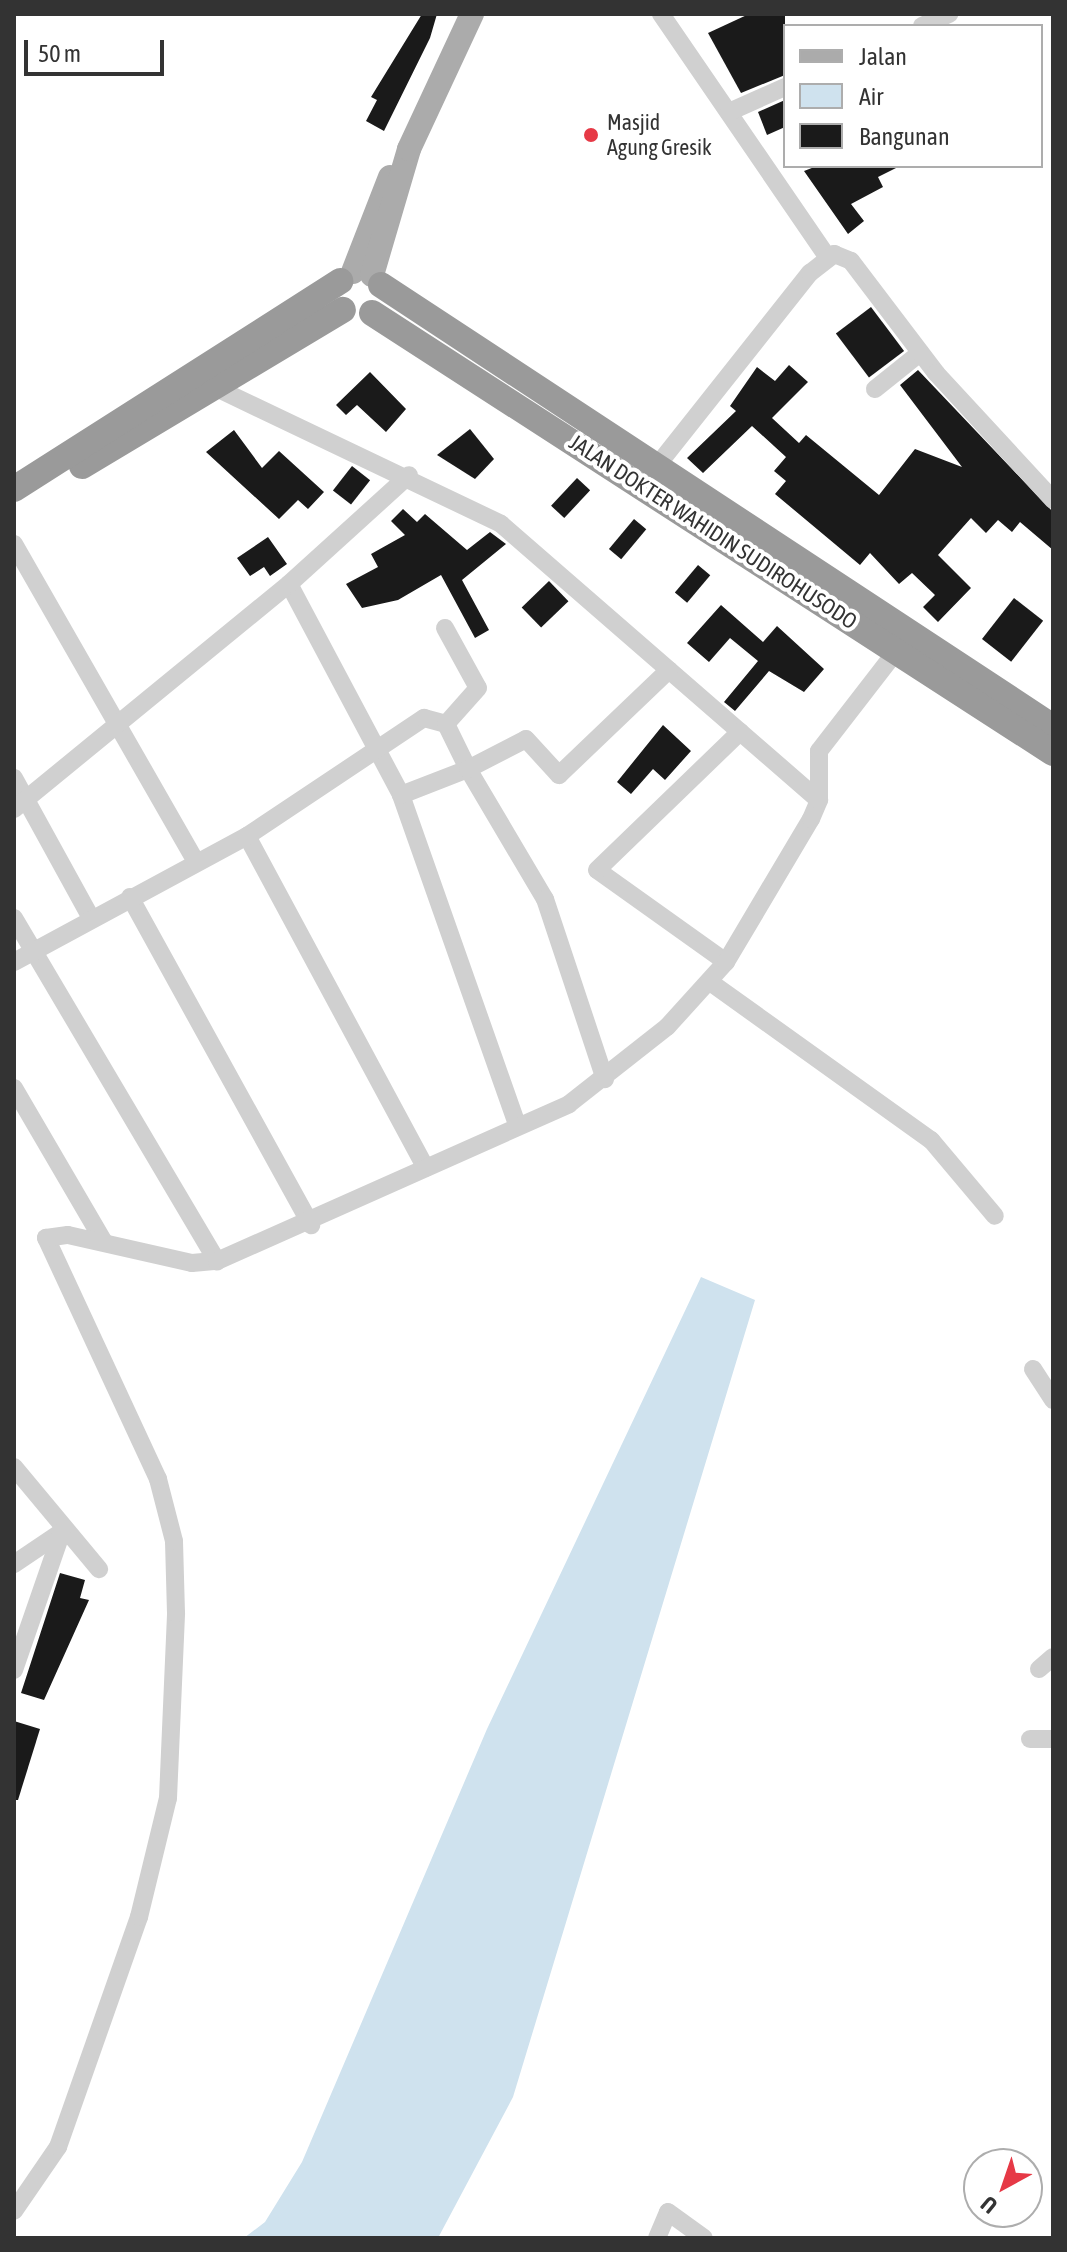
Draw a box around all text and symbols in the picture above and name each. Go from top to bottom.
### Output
scale bar [28,24,168,74]
legend [783,24,1043,168]
text: 50 m [38,40,81,67]
text: Jalan [859,43,907,70]
text: Air [859,83,883,110]
place label: Masjid Agung Gresik [607,109,712,160]
text: Bangunan [859,123,950,150]
marker: Masjid Agung Gresik [582,126,600,144]
street label: JALAN DOKTER WAHIDIN SUDIROHUSODO [564,429,862,635]
north arrow [963,2148,1043,2228]
text: U [976,2191,1002,2219]

